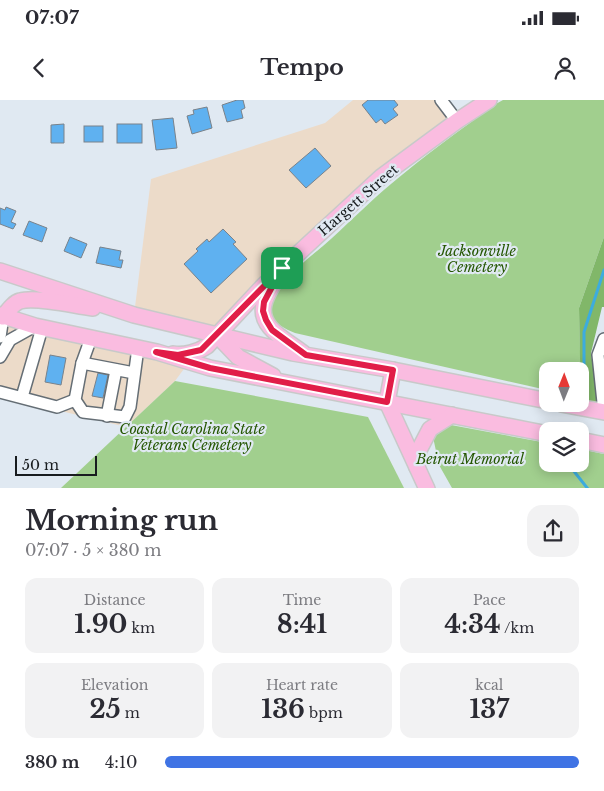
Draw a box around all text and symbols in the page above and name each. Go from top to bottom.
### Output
text: 07:07 [25,6,79,29]
icon: back [25,54,53,82]
text: Tempo [260,54,344,81]
icon: person [551,54,579,82]
street label: Hargett Street [314,160,402,240]
park label: Jacksonville Cemetery [437,242,516,276]
pin [261,247,303,289]
icon: arrive [268,254,296,282]
north arrow [539,362,589,412]
map controls [539,362,589,472]
park label: Coastal Carolina State Veterans Cemetery [119,420,265,454]
button: layers [539,422,589,472]
park label: Beirut Memorial [415,450,525,468]
scale bar [15,453,98,477]
text: 50 m [22,456,59,474]
text: Morning run [25,503,218,538]
button: share [527,505,579,557]
text: 07:07 · 5 × 380 m [25,540,162,560]
text: Distance [84,591,146,609]
text: Time [283,591,321,609]
text: Pace [473,591,506,609]
text: 1.90 [74,609,127,640]
text: 8:41 [277,609,327,640]
text: 4:34 [444,609,501,640]
text: km [127,619,155,637]
text: /km [501,619,534,637]
text: Elevation [81,676,148,694]
text: Heart rate [266,676,338,694]
text: kcal [475,676,503,694]
text: 25 [90,694,121,725]
text: 136 [261,694,305,725]
text: 137 [469,694,509,725]
text: m [121,704,140,722]
text: bpm [305,704,343,722]
text: 380 m [25,752,79,772]
text: 4:10 [105,752,137,772]

